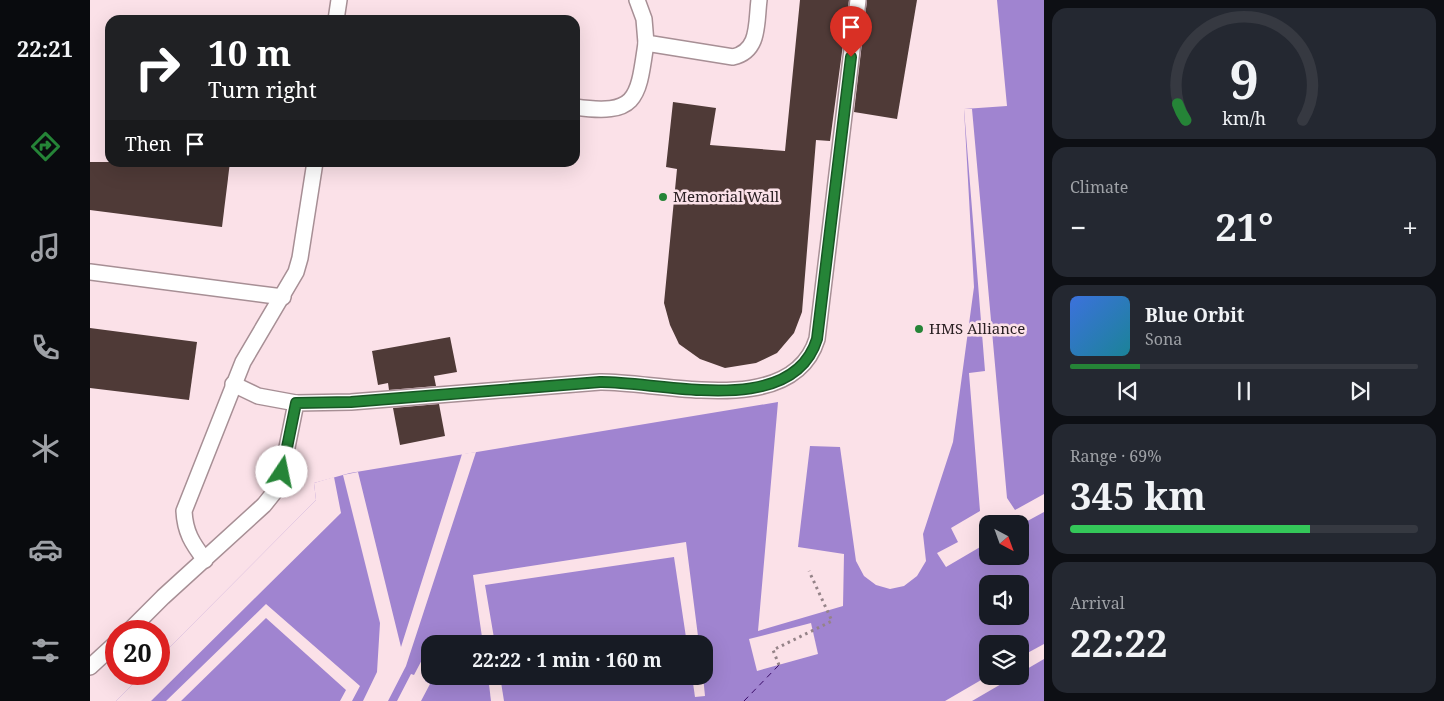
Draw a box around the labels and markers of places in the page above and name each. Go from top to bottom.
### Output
pin [830,6,872,57]
place label: Memorial Wall [673,186,780,206]
marker: Memorial Wall [657,191,669,203]
place label: HMS Alliance [929,318,1025,338]
marker: HMS Alliance [913,323,925,335]

